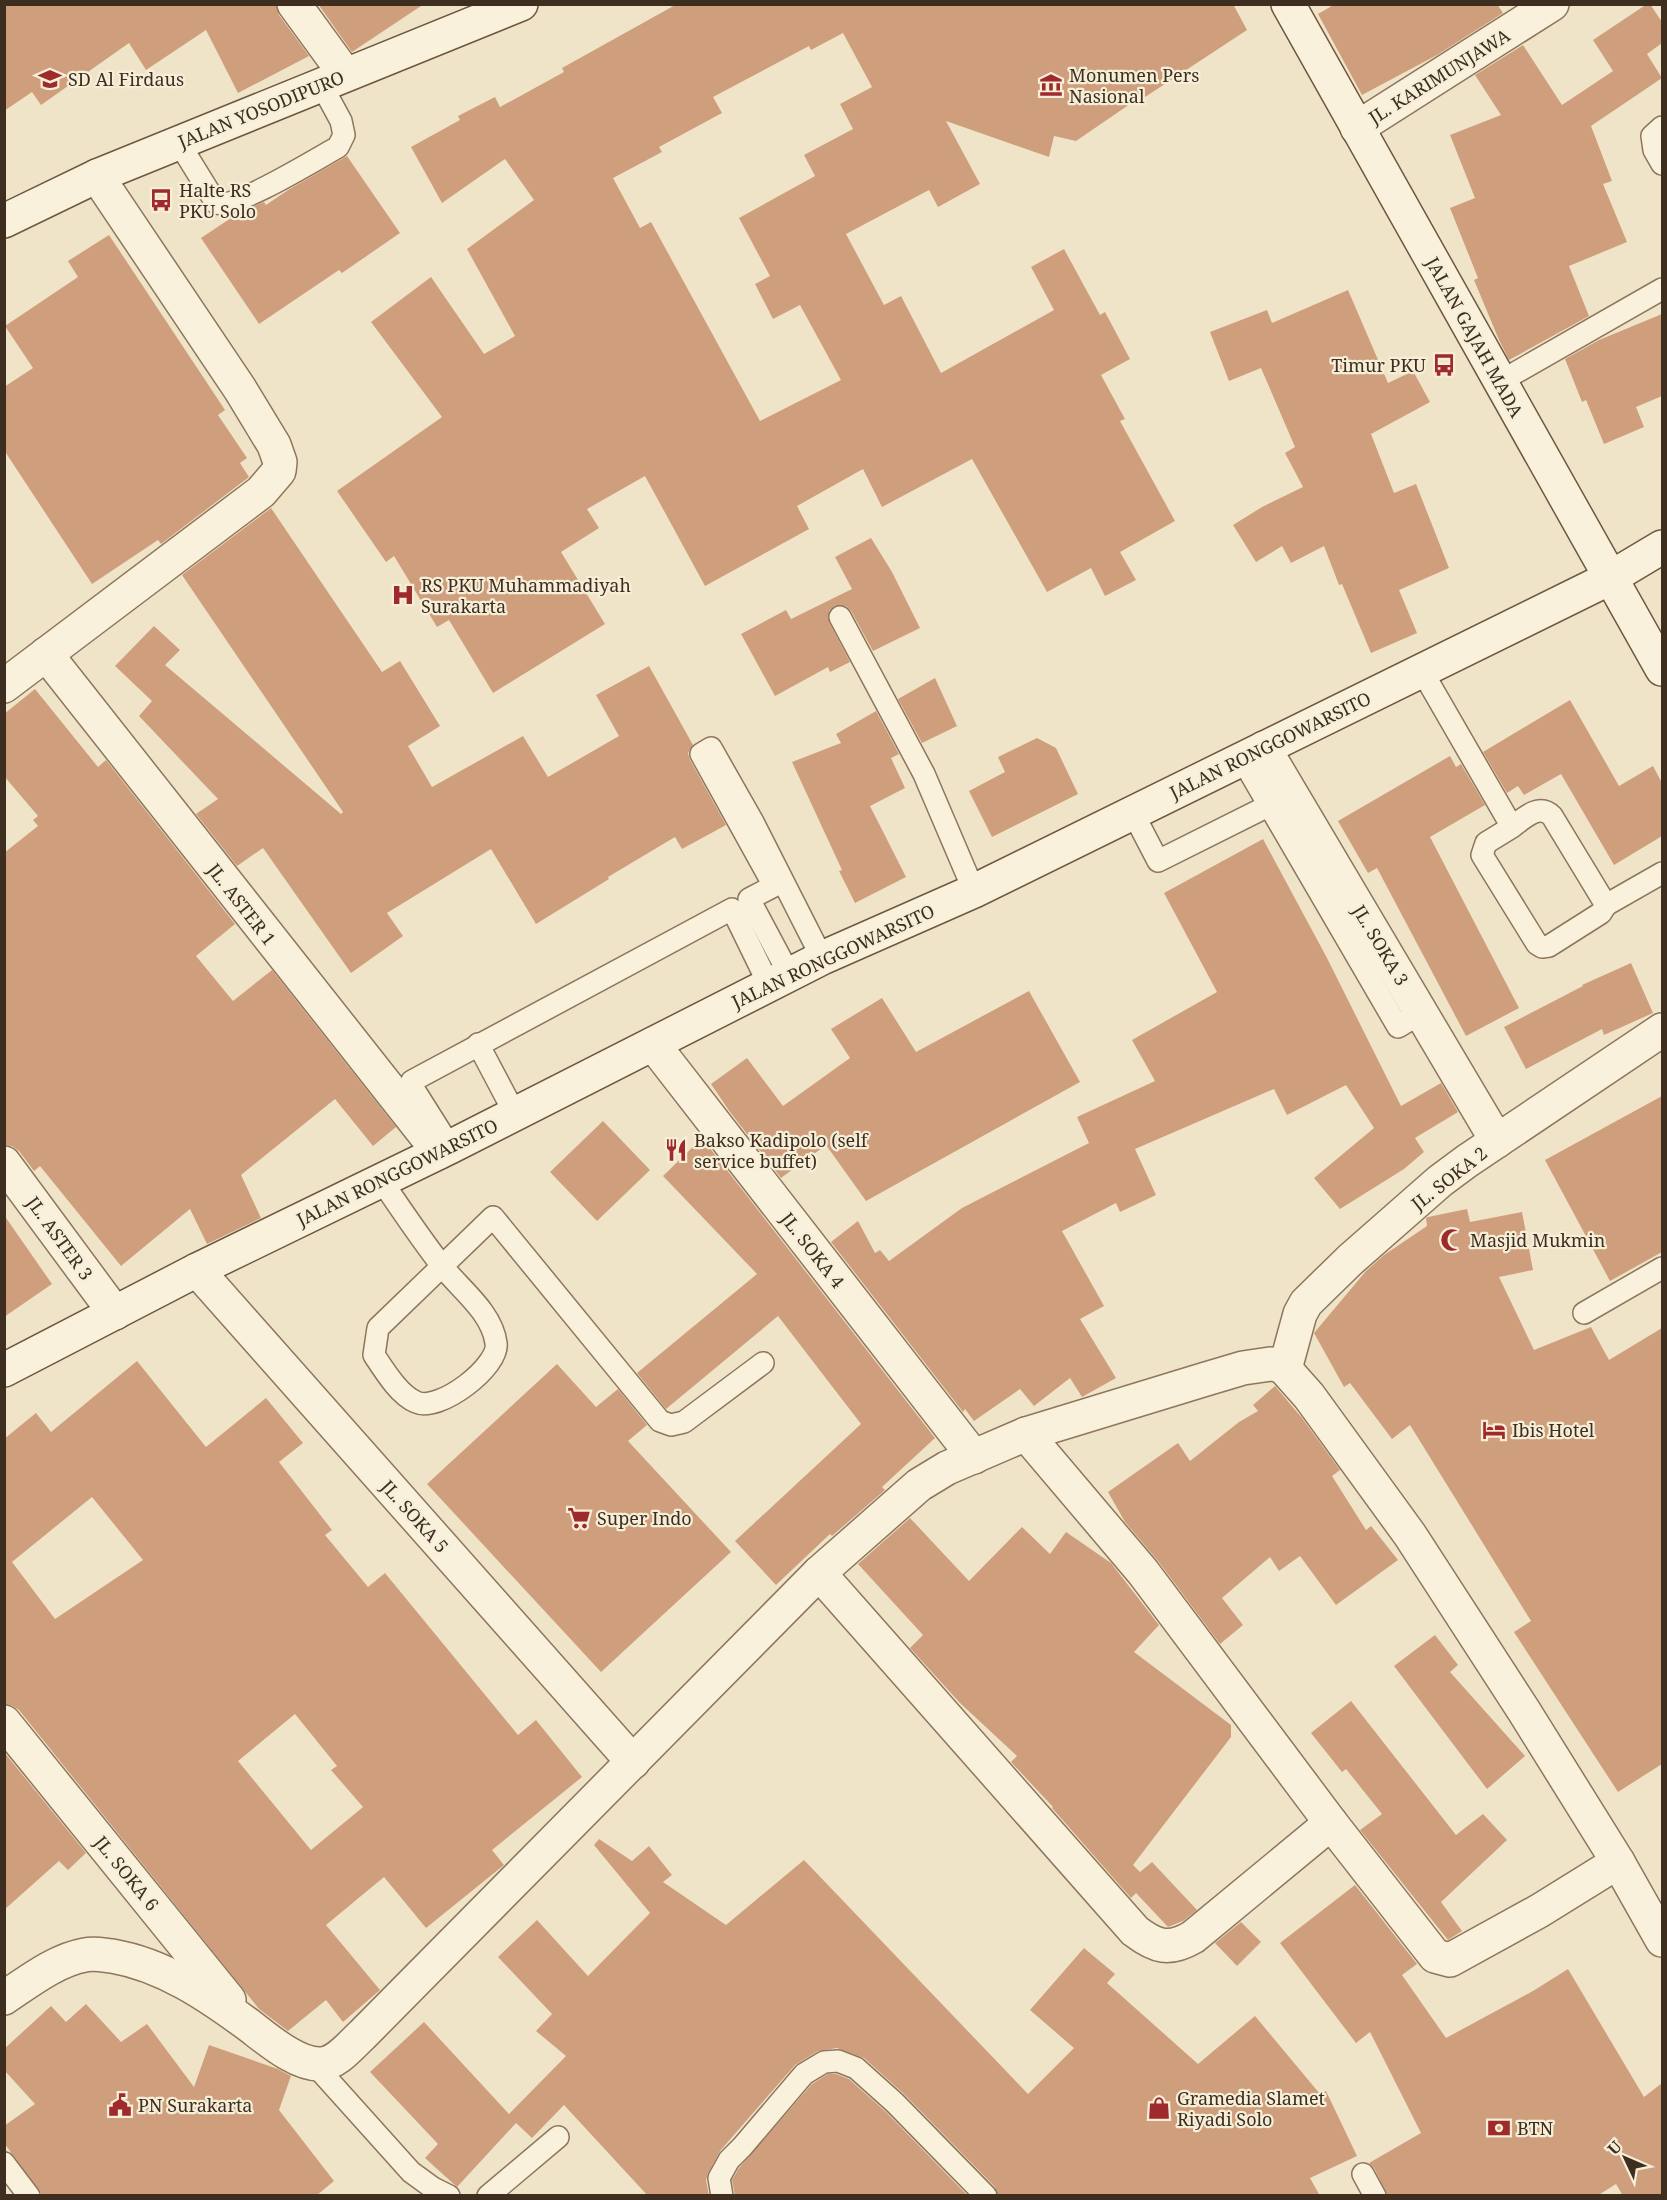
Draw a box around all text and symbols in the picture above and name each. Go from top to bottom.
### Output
street label: JL. KARIMUNJAWA [1363,23,1514,130]
place label: Monumen Pers Nasional [1069,63,1199,108]
street label: JALAN YOSODIPURO [174,65,348,154]
school or university icon: SD Al Firdaus [37,66,63,92]
place label: SD Al Firdaus [68,67,184,91]
museum icon: Monumen Pers Nasional [1038,72,1064,98]
place label: Halte RS PKU Solo [179,178,256,223]
bus stop icon: Halte RS PKU Solo [148,187,174,213]
street label: JALAN GAJAH MADA [1420,252,1529,422]
bus stop icon: Timur PKU [1431,352,1457,378]
place label: Timur PKU [1331,353,1426,377]
place label: RS PKU Muhammadiyah Surakarta [421,573,631,618]
hospital icon: RS PKU Muhammadiyah Surakarta [390,582,416,608]
street label: JALAN RONGGOWARSITO [1164,686,1375,805]
street label: JL. ASTER 1 [202,857,282,950]
street label: JALAN RONGGOWARSITO [727,898,938,1014]
street label: JL. SOKA 3 [1347,899,1414,990]
street label: JALAN RONGGOWARSITO [291,1113,502,1232]
place label: Bakso Kadipolo (self service buffet) [694,1128,869,1173]
restaurant icon: Bakso Kadipolo (self service buffet) [663,1137,689,1163]
street label: JL. SOKA 2 [1405,1141,1492,1216]
street label: JL. ASTER 3 [21,1191,98,1285]
street label: JL. SOKA 4 [775,1206,850,1293]
mosque icon: Masjid Mukmin [1439,1227,1465,1253]
place label: Masjid Mukmin [1470,1228,1606,1252]
hotel icon: Ibis Hotel [1481,1417,1507,1443]
place label: Ibis Hotel [1512,1418,1595,1442]
street label: JL. SOKA 5 [375,1474,454,1557]
supermarket icon: Super Indo [566,1505,592,1531]
place label: Super Indo [597,1506,692,1530]
street label: JL. SOKA 6 [89,1830,165,1916]
place label: Gramedia Slamet Riyadi Solo [1177,2086,1325,2131]
public building icon: PN Surakarta [107,2092,133,2118]
place label: PN Surakarta [138,2093,252,2117]
shop icon: Gramedia Slamet Riyadi Solo [1146,2095,1172,2121]
bank icon: BTN [1486,2115,1512,2141]
place label: BTN [1517,2116,1553,2140]
north arrow [1595,2128,1655,2188]
text: U [1602,2136,1626,2160]

